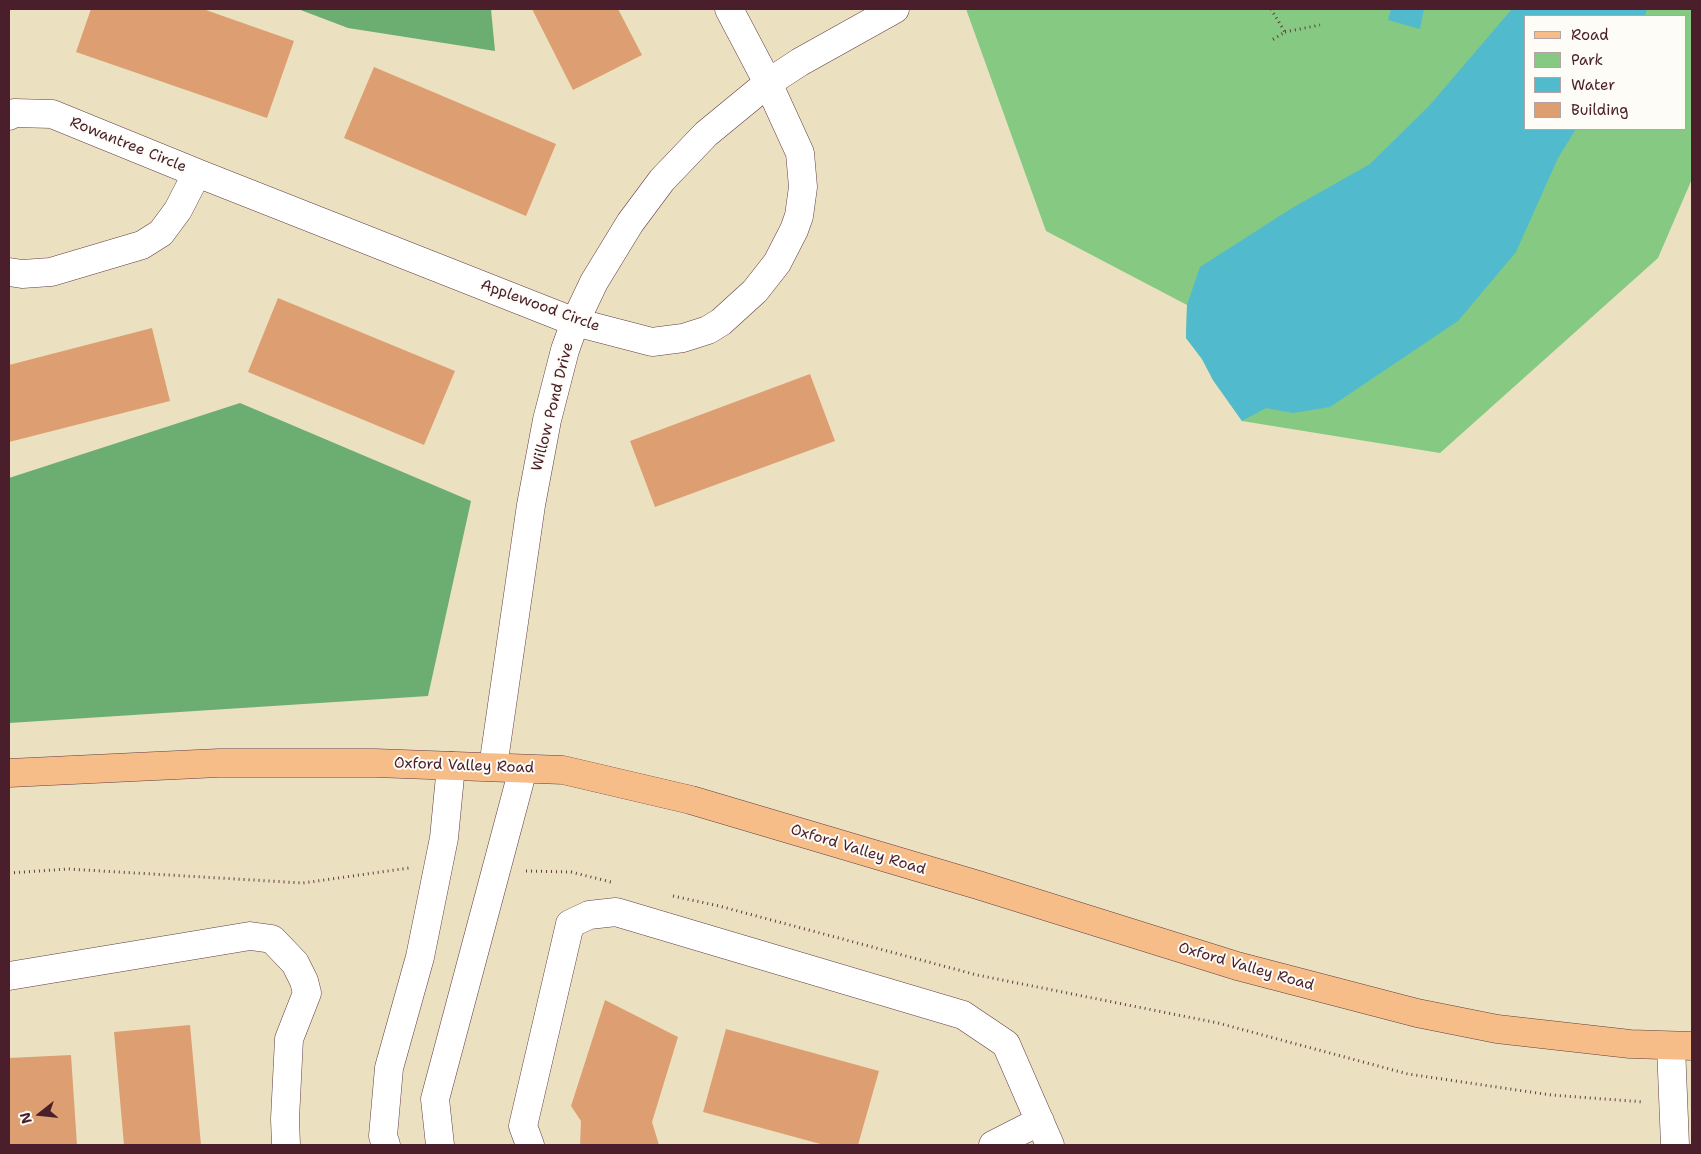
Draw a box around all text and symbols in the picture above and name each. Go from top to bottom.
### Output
legend [1524,15,1686,130]
text: Road [1571,25,1609,45]
text: Park [1571,50,1603,70]
text: Water [1571,75,1615,95]
text: Building [1571,100,1628,120]
street label: Rowantree Circle [67,113,189,177]
street label: Applewood Circle [478,276,602,336]
street label: Willow Pond Drive [528,341,578,473]
street label: Oxford Valley Road [393,755,535,777]
street label: Oxford Valley Road [788,821,928,879]
street label: Oxford Valley Road [1176,939,1316,995]
north arrow [15,1089,65,1139]
text: N [15,1110,36,1126]

